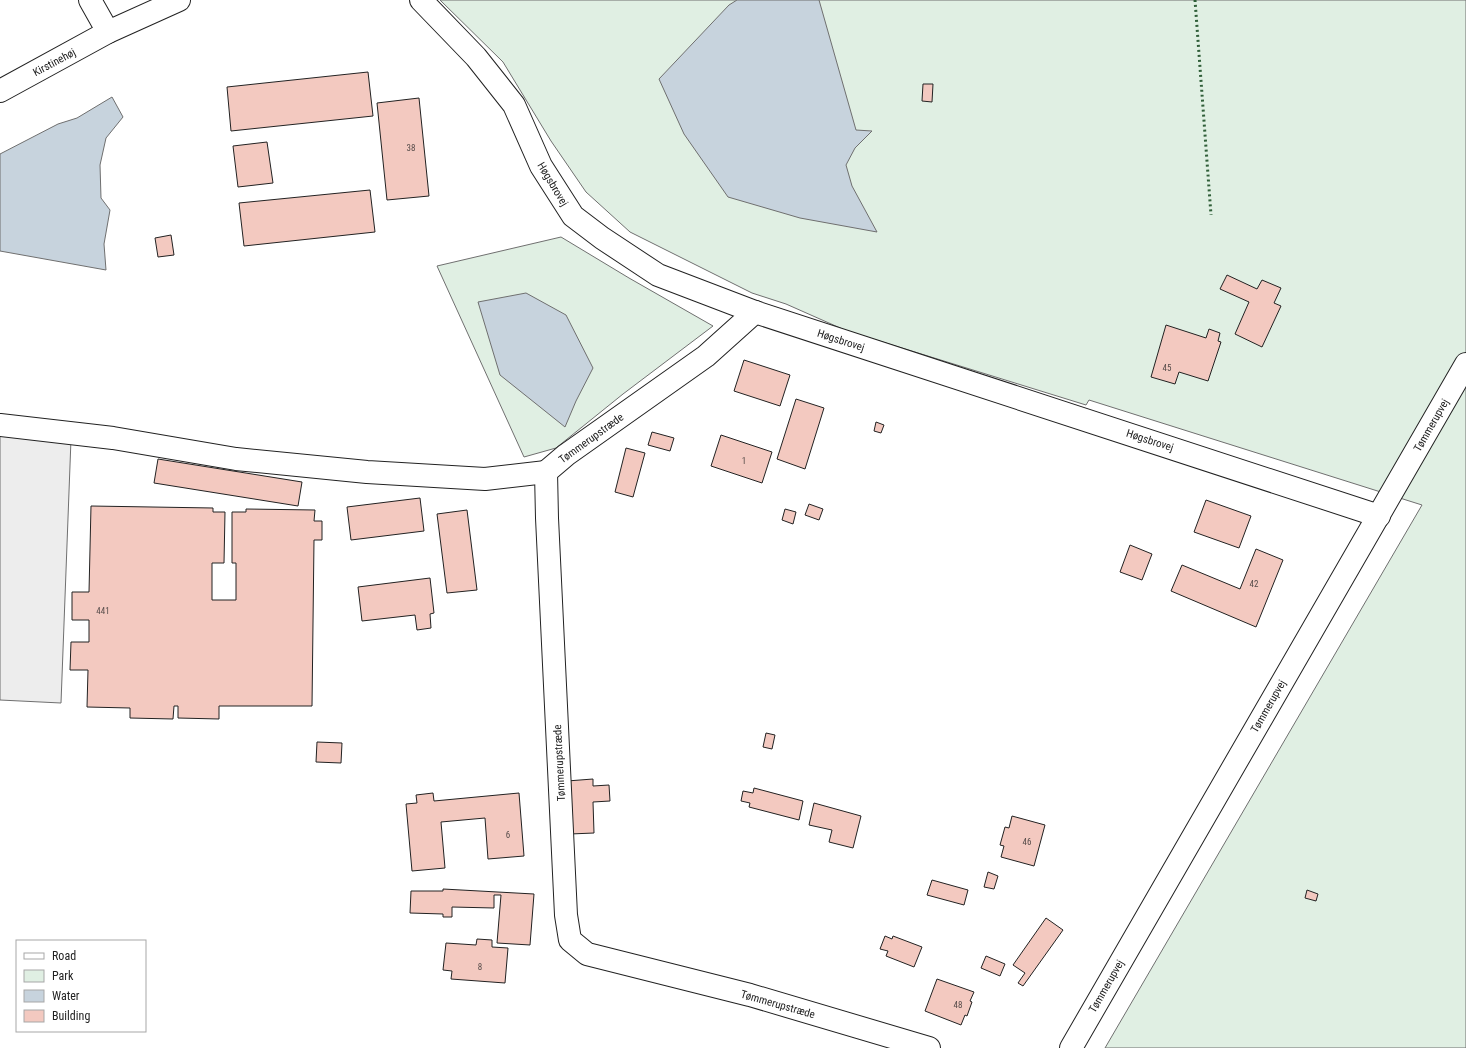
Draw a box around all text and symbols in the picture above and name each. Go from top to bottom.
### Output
street label: Kirstinehøj [31,46,78,79]
house number: 38 [407,143,415,153]
street label: Høgsbrovej [534,160,571,209]
street label: Høgsbrovej [815,327,866,354]
house number: 45 [1163,363,1172,373]
street label: Tømmerupvej [1411,397,1452,454]
street label: Tømmerupstræde [556,411,626,466]
street label: Høgsbrovej [1124,427,1175,454]
house number: 1 [742,456,746,466]
house number: 42 [1250,579,1259,589]
house number: 441 [96,606,110,616]
street label: Tømmerupvej [1248,678,1289,735]
street label: Tømmerupstræde [551,724,568,802]
house number: 6 [506,830,510,840]
house number: 46 [1023,837,1031,847]
legend [16,940,146,1032]
text: Road [52,949,76,963]
street label: Tømmerupvej [1086,958,1127,1015]
house number: 8 [478,962,482,972]
text: Park [52,969,74,983]
street label: Tømmerupstræde [739,988,817,1021]
text: Water [52,989,80,1003]
house number: 48 [954,1000,962,1010]
text: Building [52,1009,90,1023]

